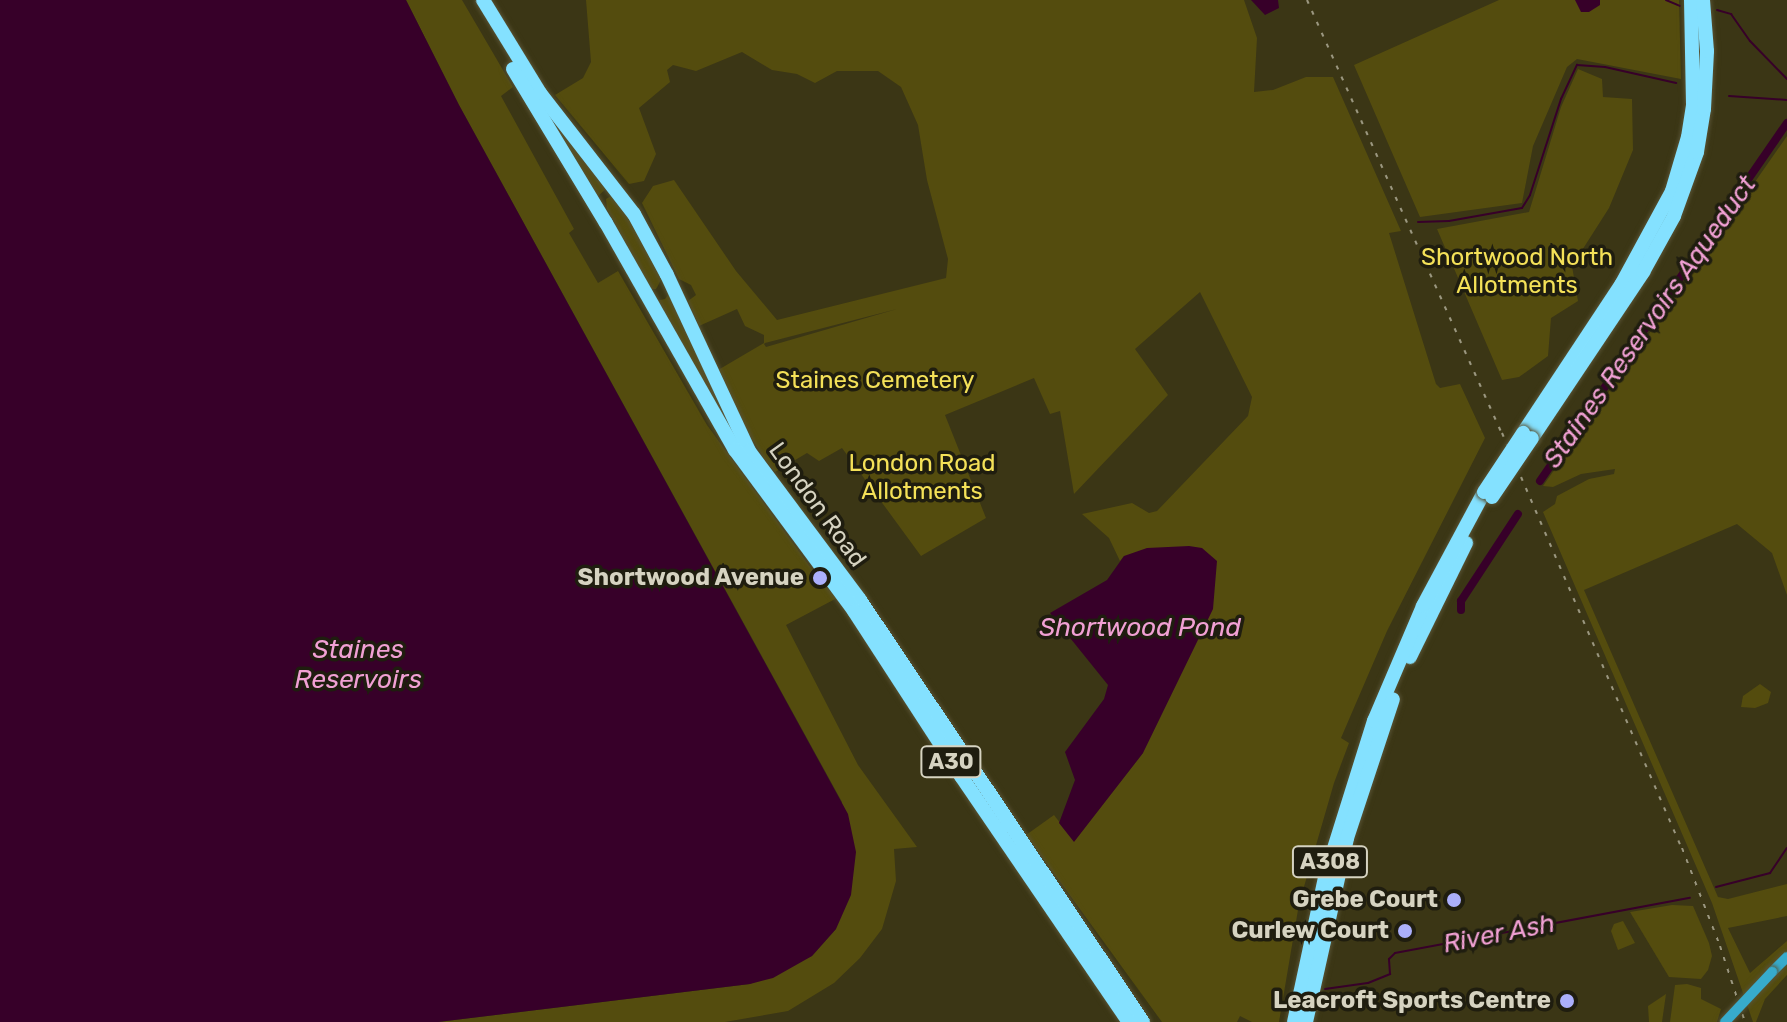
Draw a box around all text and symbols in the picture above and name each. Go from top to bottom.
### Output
water label: Staines Reservoirs Aqueduct [1537,170,1763,474]
park label: Shortwood North Allotments [1421,244,1613,300]
park label: Staines Cemetery [776,367,974,395]
street label: London Road [762,437,872,573]
park label: London Road Allotments [849,450,995,506]
place label: Shortwood Avenue [577,564,804,592]
marker: Shortwood Avenue [811,569,829,587]
water label: Shortwood Pond [1039,612,1241,644]
water label: Staines Reservoirs [294,634,422,696]
road number: A30 [919,744,983,780]
road number: A308 [1290,844,1370,880]
place label: Grebe Court [1292,886,1438,914]
marker: Grebe Court [1445,891,1463,909]
water label: River Ash [1440,908,1558,960]
place label: Curlew Court [1231,917,1389,945]
marker: Curlew Court [1396,922,1414,940]
place label: Leacroft Sports Centre [1273,987,1551,1015]
marker: Leacroft Sports Centre [1558,992,1576,1010]

